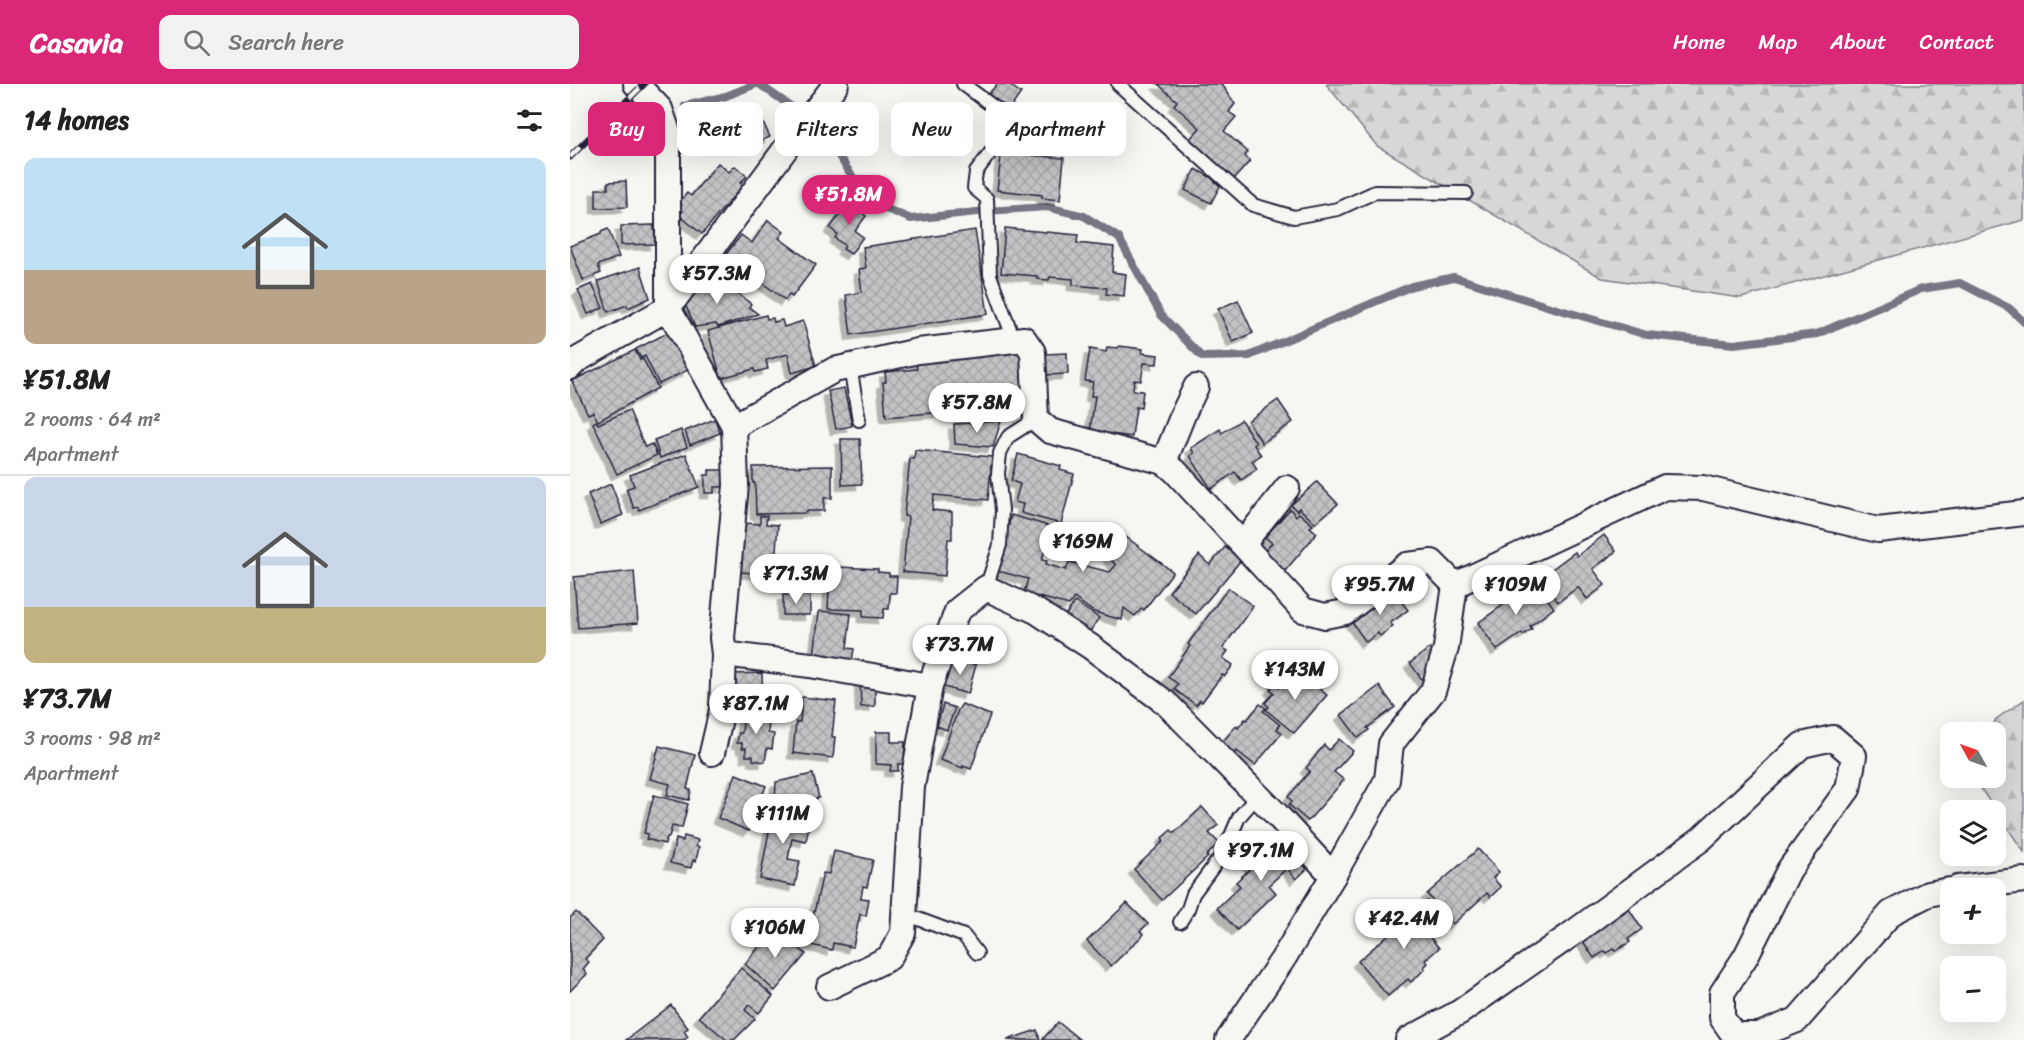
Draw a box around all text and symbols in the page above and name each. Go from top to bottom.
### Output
search box [159,15,579,69]
text: Casavia [30,18,123,67]
text: Search here [228,23,344,62]
text: Home [1673,23,1725,61]
text: Map [1758,23,1797,61]
text: About [1830,23,1887,61]
text: Contact [1920,23,1994,61]
icon: search [180,26,213,59]
text: 14 homes [24,97,129,143]
chip: Buy [588,102,665,156]
chip: Rent [677,102,763,156]
chip: Filters [775,102,879,156]
chip: New [891,102,973,156]
chip: Apartment [985,102,1126,156]
icon: filters [513,104,546,137]
pin: ¥51.8M [800,175,898,226]
text: ¥51.8M [816,177,882,212]
icon: home [231,197,339,305]
pin: ¥57.3M [668,254,766,305]
text: ¥57.3M [683,256,751,291]
text: ¥51.8M [24,356,110,402]
pin: ¥57.8M [928,383,1026,434]
text: ¥57.8M [942,385,1012,420]
text: 2 rooms · 64 m² [24,402,161,437]
text: Apartment [24,437,118,472]
icon: home [231,516,339,624]
pin: ¥169M [1041,522,1125,573]
text: ¥169M [1053,524,1113,559]
pin: ¥71.3M [747,554,845,605]
text: ¥71.3M [764,556,828,591]
pin: ¥95.7M [1331,565,1429,616]
pin: ¥109M [1474,565,1558,616]
text: ¥95.7M [1345,567,1415,602]
text: ¥109M [1486,567,1546,602]
pin: ¥73.7M [911,625,1009,676]
text: ¥73.7M [926,627,994,662]
pin: ¥143M [1253,650,1337,701]
text: ¥143M [1265,652,1325,687]
text: ¥73.7M [24,675,111,721]
pin: ¥87.1M [707,684,805,735]
text: ¥87.1M [723,686,789,721]
text: 3 rooms · 98 m² [24,721,161,756]
north arrow [1940,722,2006,788]
map controls [1940,722,2006,1022]
text: Apartment [24,756,118,791]
pin: ¥111M [741,794,825,845]
text: ¥111M [756,796,810,831]
button: layers [1940,800,2006,866]
pin: ¥97.1M [1212,831,1310,882]
text: ¥97.1M [1228,833,1294,868]
button: + [1940,878,2006,944]
pin: ¥42.4M [1355,899,1453,950]
text: ¥42.4M [1369,901,1439,936]
pin: ¥106M [733,908,817,959]
text: ¥106M [745,910,805,945]
button: − [1940,956,2006,1022]

